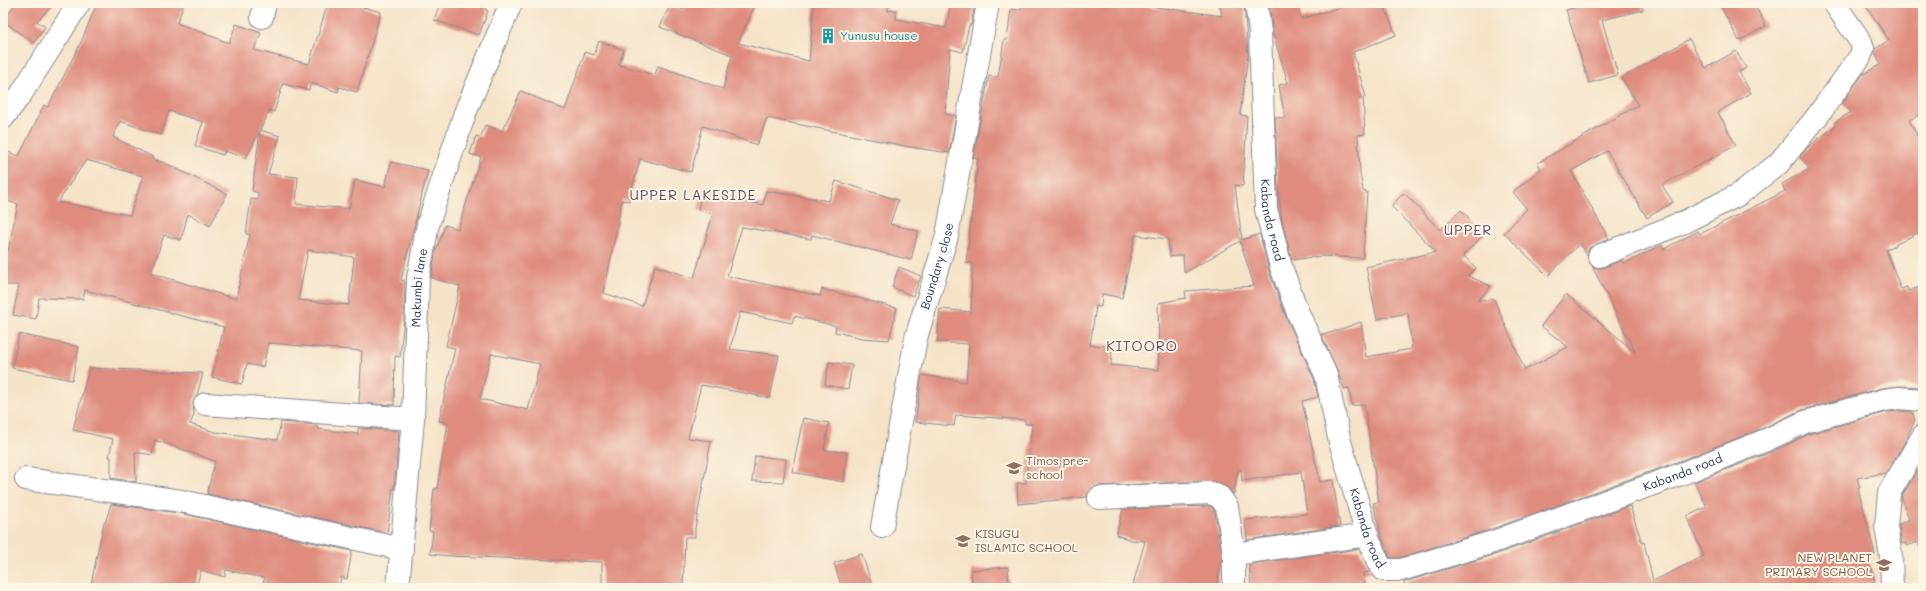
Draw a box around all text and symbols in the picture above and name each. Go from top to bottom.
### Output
building icon: Yunusu house [819,27,837,45]
place label: Yunusu house [840,27,918,43]
street label: Kabanda road [1258,178,1288,263]
district label: UPPER LAKESIDE [629,185,757,204]
district label: UPPER [1444,220,1492,239]
street label: Boundary close [916,222,956,311]
street label: Makumbi lane [407,247,430,328]
district label: KITOORO [1106,336,1178,355]
street label: Kabanda road [1641,449,1725,494]
place label: Timos pre- school [1026,452,1089,482]
school or university icon: Timos pre- school [1005,459,1023,477]
street label: Kabanda road [1347,486,1389,571]
place label: KISUGU ISLAMIC SCHOOL [975,525,1079,555]
school or university icon: KISUGU ISLAMIC SCHOOL [954,532,972,550]
place label: NEW PLANET PRIMARY SCHOOL [1765,549,1873,579]
school or university icon: NEW PLANET PRIMARY SCHOOL [1875,556,1893,574]

